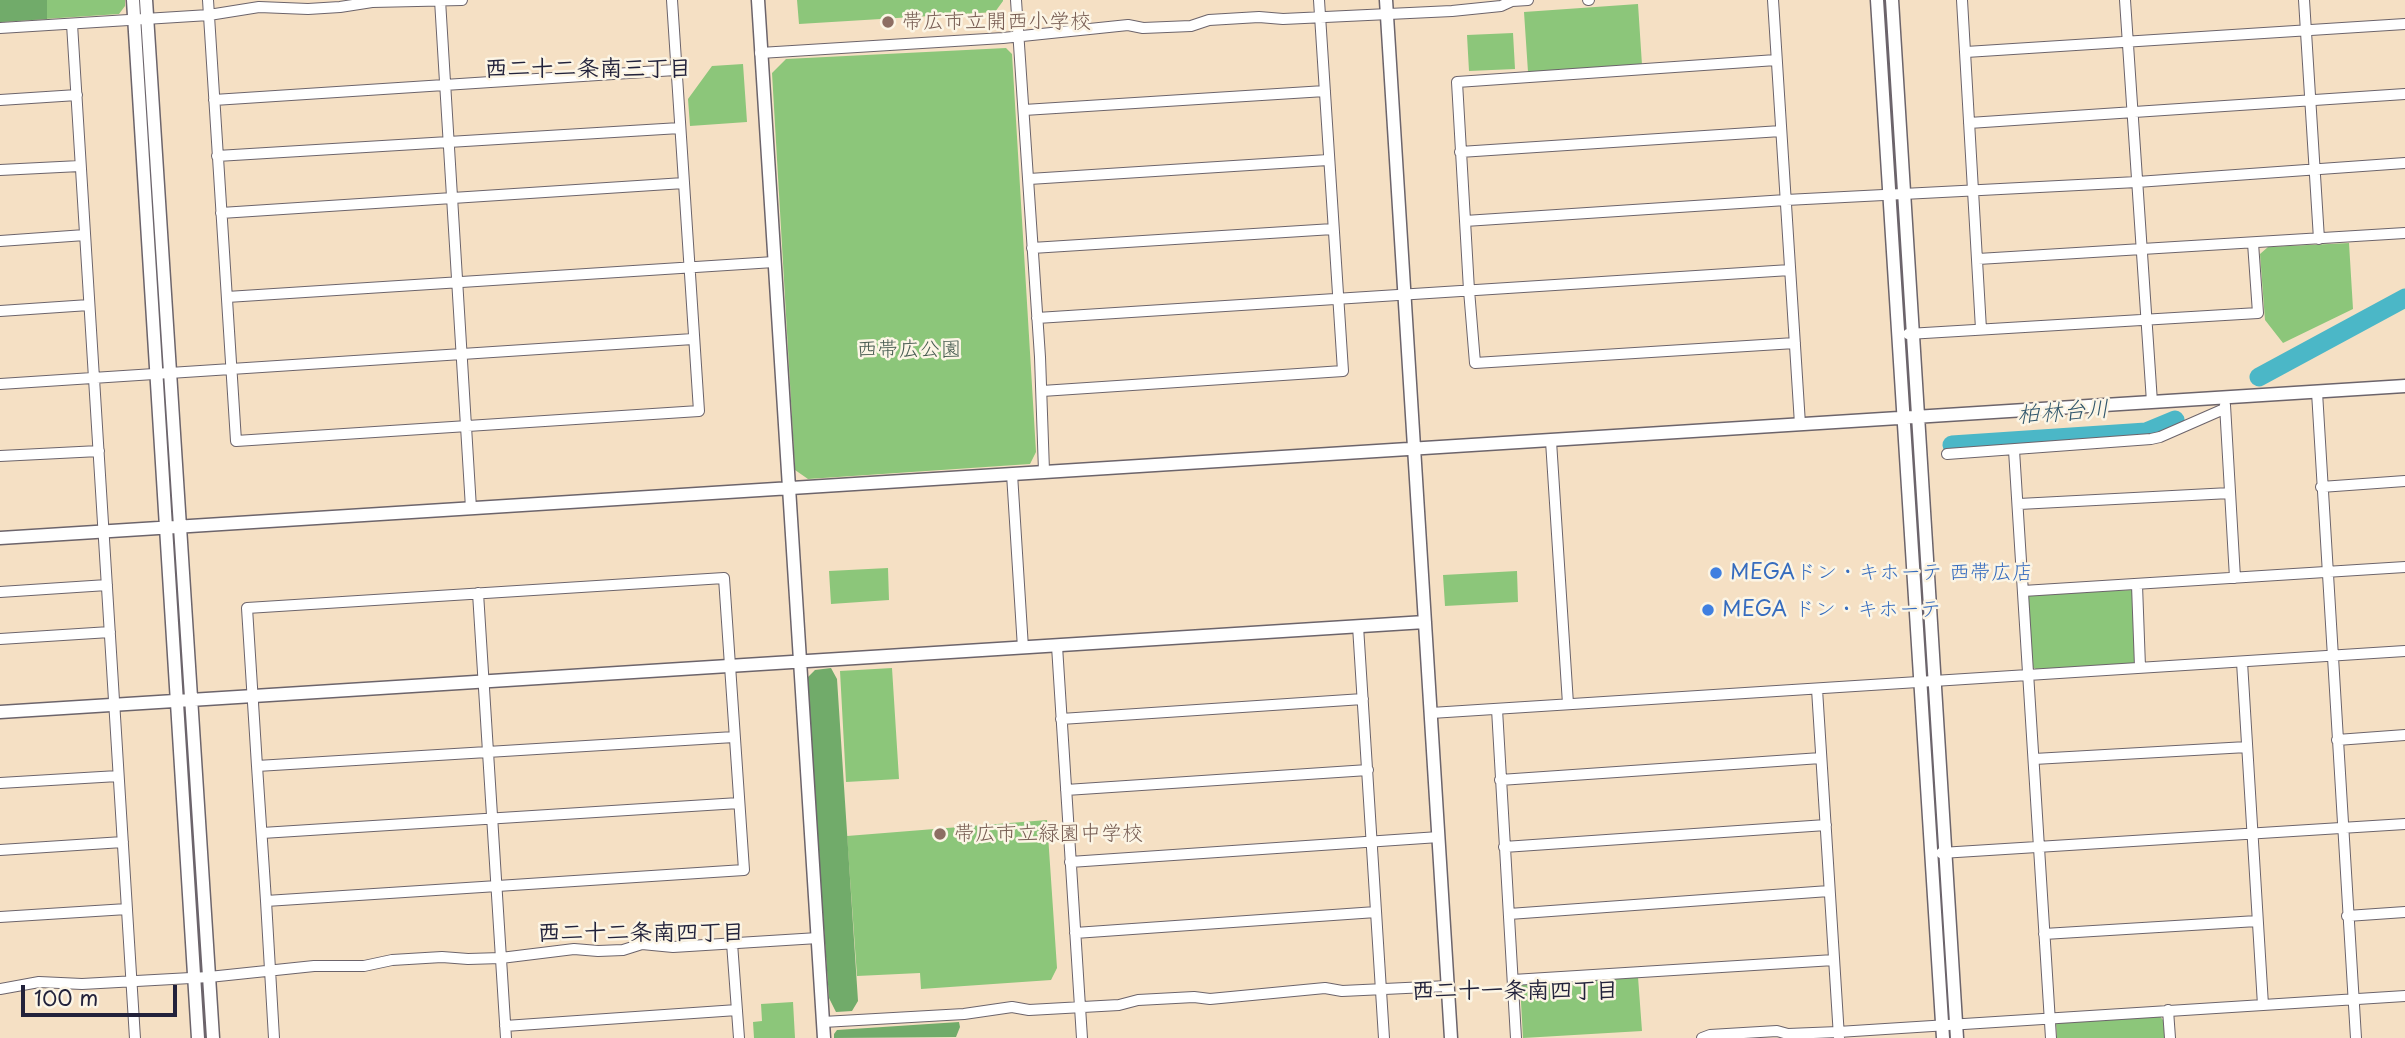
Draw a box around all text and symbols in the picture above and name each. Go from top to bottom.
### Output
place label: 帯広市立開西小学校 [902,9,1091,35]
marker: 帯広市立開西小学校 [880,14,896,30]
district label: 西二十二条南三丁目 [485,56,691,84]
park label: 西帯広公園 [857,337,961,363]
water label: 柏林台川 [2016,396,2110,430]
place label: MEGAドン・キホーテ 西帯広店 [1730,560,2033,586]
marker: MEGAドン・キホーテ 西帯広店 [1708,565,1724,581]
place label: MEGA ドン・キホーテ [1722,597,1941,623]
marker: MEGA ドン・キホーテ [1700,602,1716,618]
place label: 帯広市立緑園中学校 [954,821,1143,847]
marker: 帯広市立緑園中学校 [932,826,948,842]
district label: 西二十二条南四丁目 [538,920,744,948]
scale bar [24,972,180,1016]
district label: 西二十一条南四丁目 [1412,978,1618,1006]
text: 100 m [34,981,98,1013]

